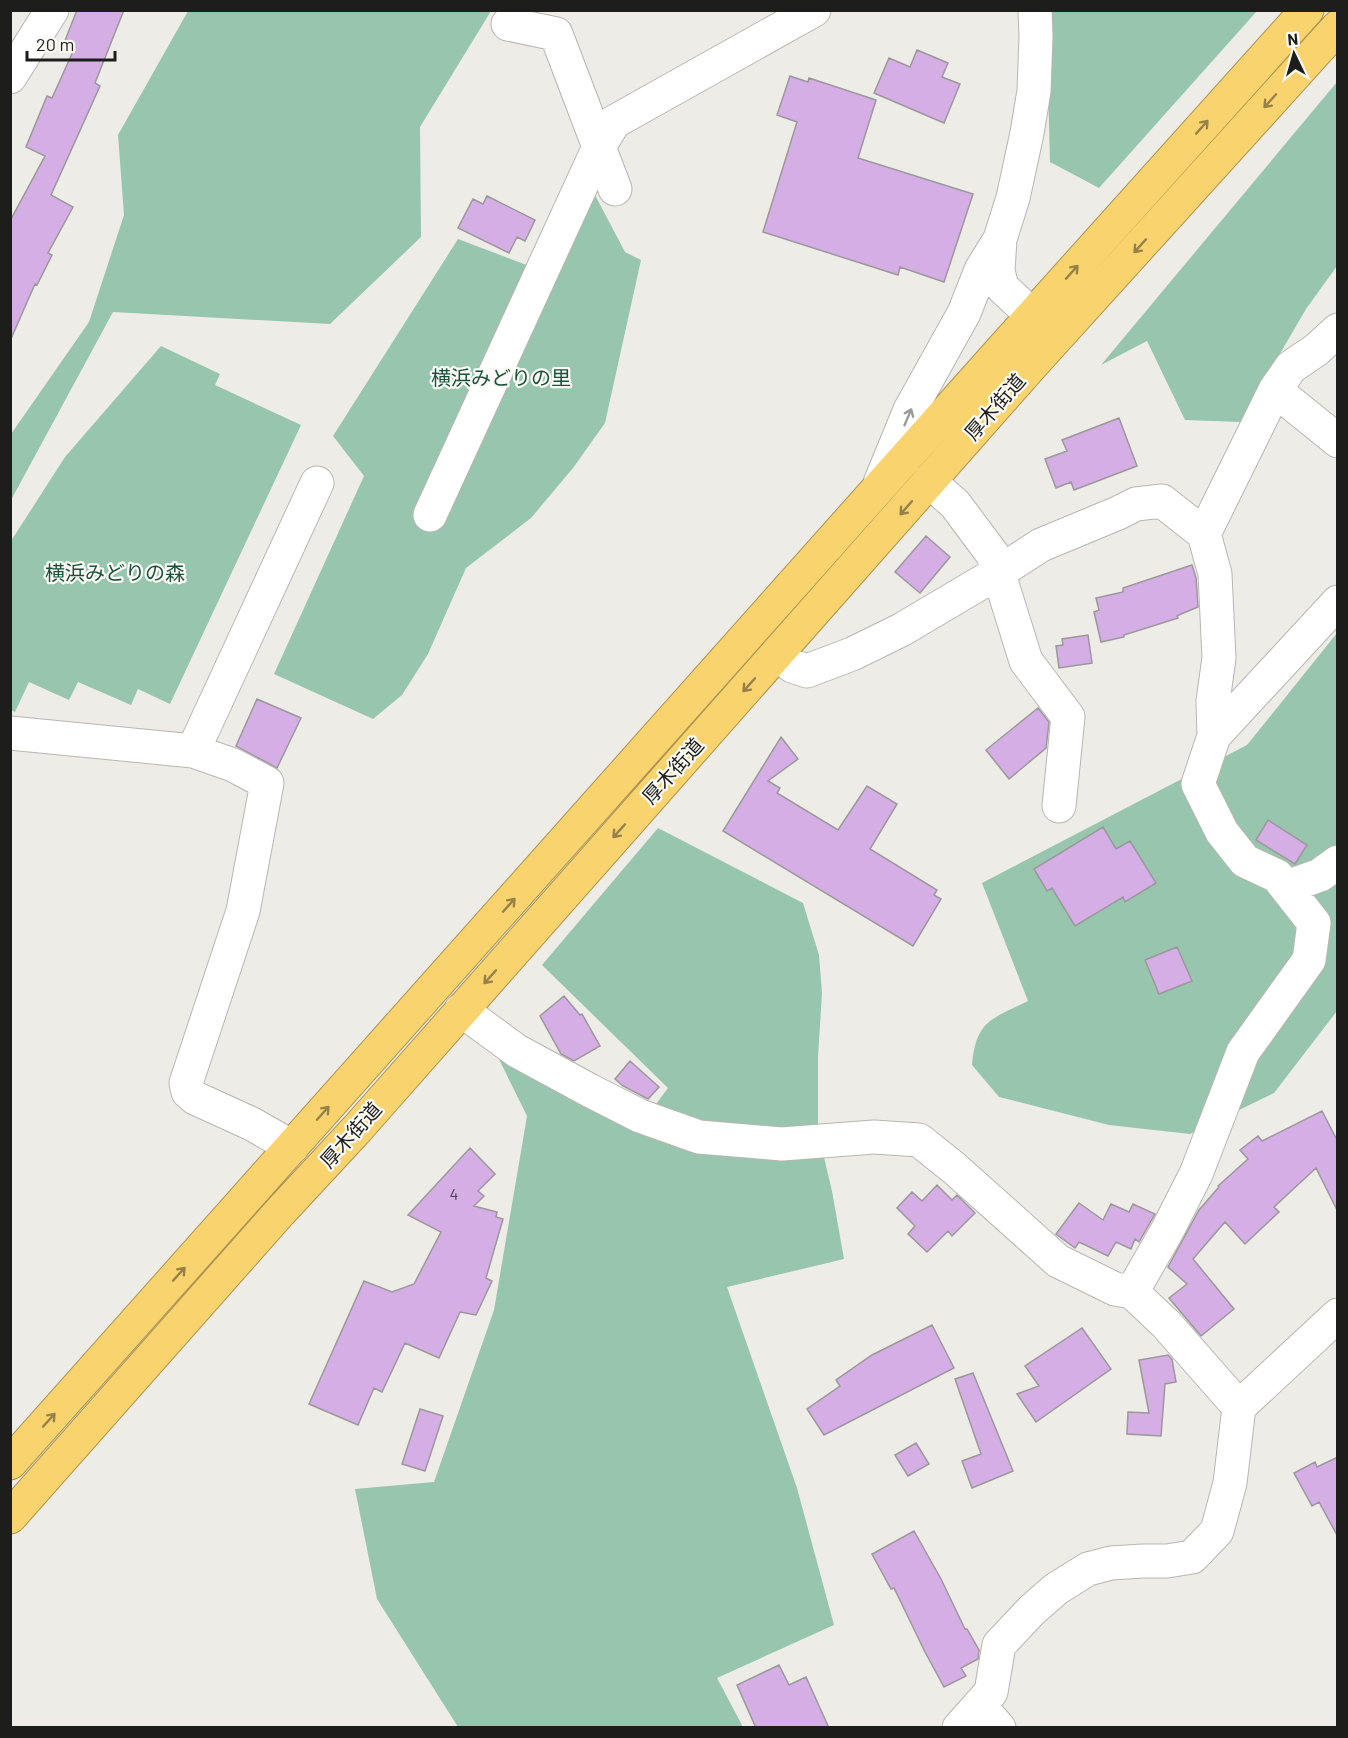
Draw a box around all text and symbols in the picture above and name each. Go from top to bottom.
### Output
scale bar [27,24,116,62]
north arrow [1264,24,1324,84]
text: N [1287,29,1299,48]
text: 20 m [36,33,74,55]
one-way arrow [1263,93,1277,108]
one-way arrow [1195,120,1209,135]
one-way arrow [1133,238,1147,253]
one-way arrow [1065,265,1079,280]
park label: 横浜みどりの里 [431,365,571,389]
street label: 厚木街道 [959,368,1030,444]
one-way arrow [902,408,914,426]
one-way arrow [899,500,913,515]
park label: 横浜みどりの森 [45,560,185,584]
one-way arrow [742,678,756,693]
street label: 厚木街道 [637,733,708,808]
one-way arrow [613,823,626,839]
one-way arrow [502,898,516,913]
one-way arrow [483,969,497,984]
street label: 厚木街道 [315,1097,386,1172]
one-way arrow [316,1106,330,1121]
house number: 4 [450,1184,458,1203]
one-way arrow [172,1267,186,1282]
one-way arrow [42,1413,56,1428]

